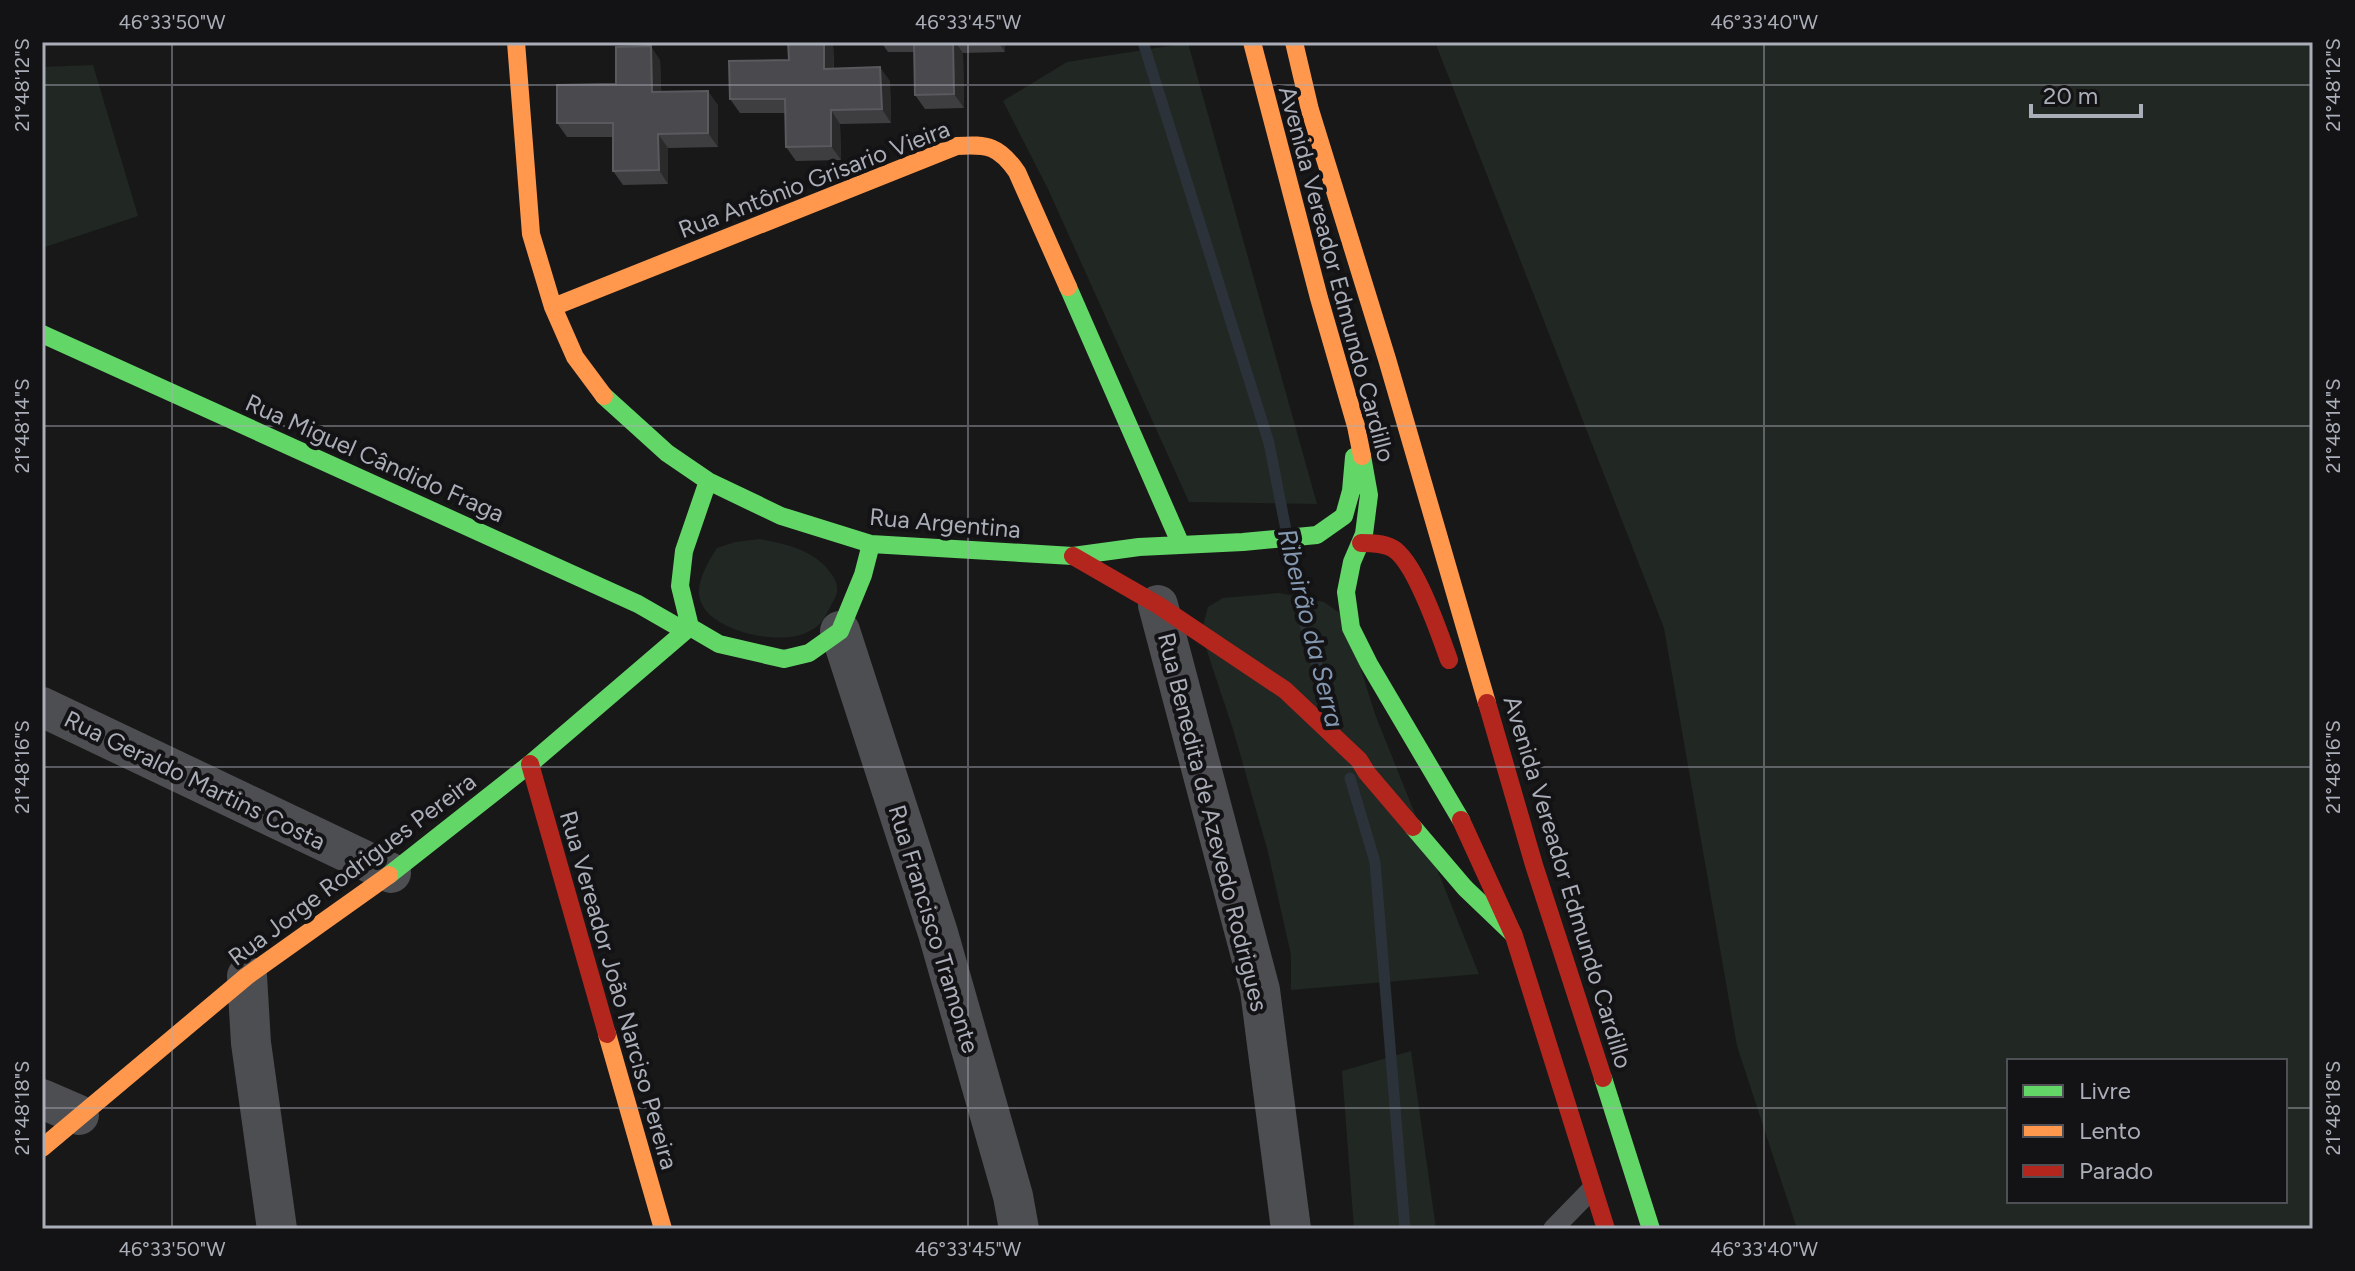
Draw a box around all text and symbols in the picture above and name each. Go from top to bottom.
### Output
text: 46°33'50"W [119,10,225,34]
text: 46°33'45"W [915,10,1021,34]
text: 46°33'40"W [1710,10,1818,34]
text: 21°48'12"S [10,38,34,132]
text: 21°48'12"S [2321,38,2345,132]
scale bar [2031,68,2141,118]
text: 20 m [2043,81,2098,110]
street label: Avenida Vereador Edmundo Cardillo [1273,83,1401,465]
street label: Rua Antônio Grisario Vieira [674,114,954,244]
text: 21°48'14"S [10,379,34,473]
text: 21°48'14"S [2321,379,2345,473]
street label: Rua Miguel Cândido Fraga [241,388,509,528]
street label: Rua Argentina [868,502,1022,544]
water label: Ribeirão da Serra [1271,525,1351,731]
street label: Rua Benedita de Azevedo Rodrigues [1152,630,1274,1014]
street label: Avenida Vereador Edmundo Cardillo [1497,692,1639,1072]
street label: Rua Geraldo Martins Costa [60,704,330,856]
text: 21°48'16"S [10,720,34,814]
text: 21°48'16"S [2321,720,2345,814]
street label: Rua Jorge Rodrigues Pereira [223,766,481,972]
street label: Rua Francisco Tramonte [882,801,986,1057]
street label: Rua Vereador João Narciso Pereira [554,807,684,1173]
legend [2007,1059,2287,1203]
text: 21°48'18"S [10,1061,34,1155]
text: 21°48'18"S [2321,1061,2345,1155]
text: Livre [2079,1076,2131,1105]
text: Lento [2079,1116,2141,1145]
text: Parado [2079,1156,2153,1185]
text: 46°33'50"W [119,1237,225,1261]
text: 46°33'45"W [915,1237,1021,1261]
text: 46°33'40"W [1710,1237,1818,1261]

